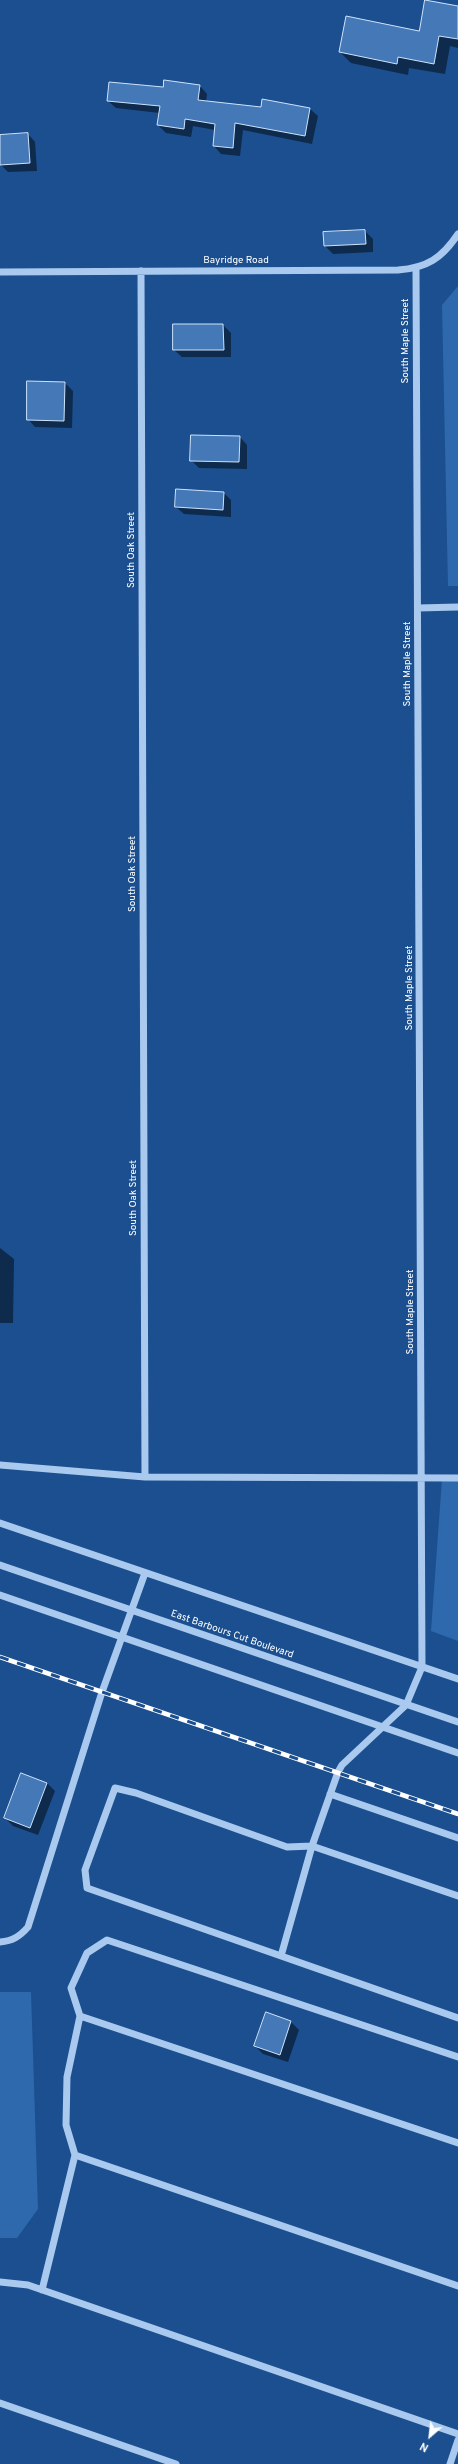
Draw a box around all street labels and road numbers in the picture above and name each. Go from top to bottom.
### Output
street label: Bayridge Road [203,255,269,267]
street label: South Maple Street [400,298,412,384]
street label: South Oak Street [126,512,138,588]
street label: South Maple Street [402,621,414,707]
street label: South Oak Street [127,836,139,912]
street label: South Maple Street [404,945,416,1031]
street label: South Oak Street [128,1160,140,1236]
street label: South Maple Street [405,1269,417,1355]
street label: East Barbours Cut Boulevard [169,1608,295,1662]

